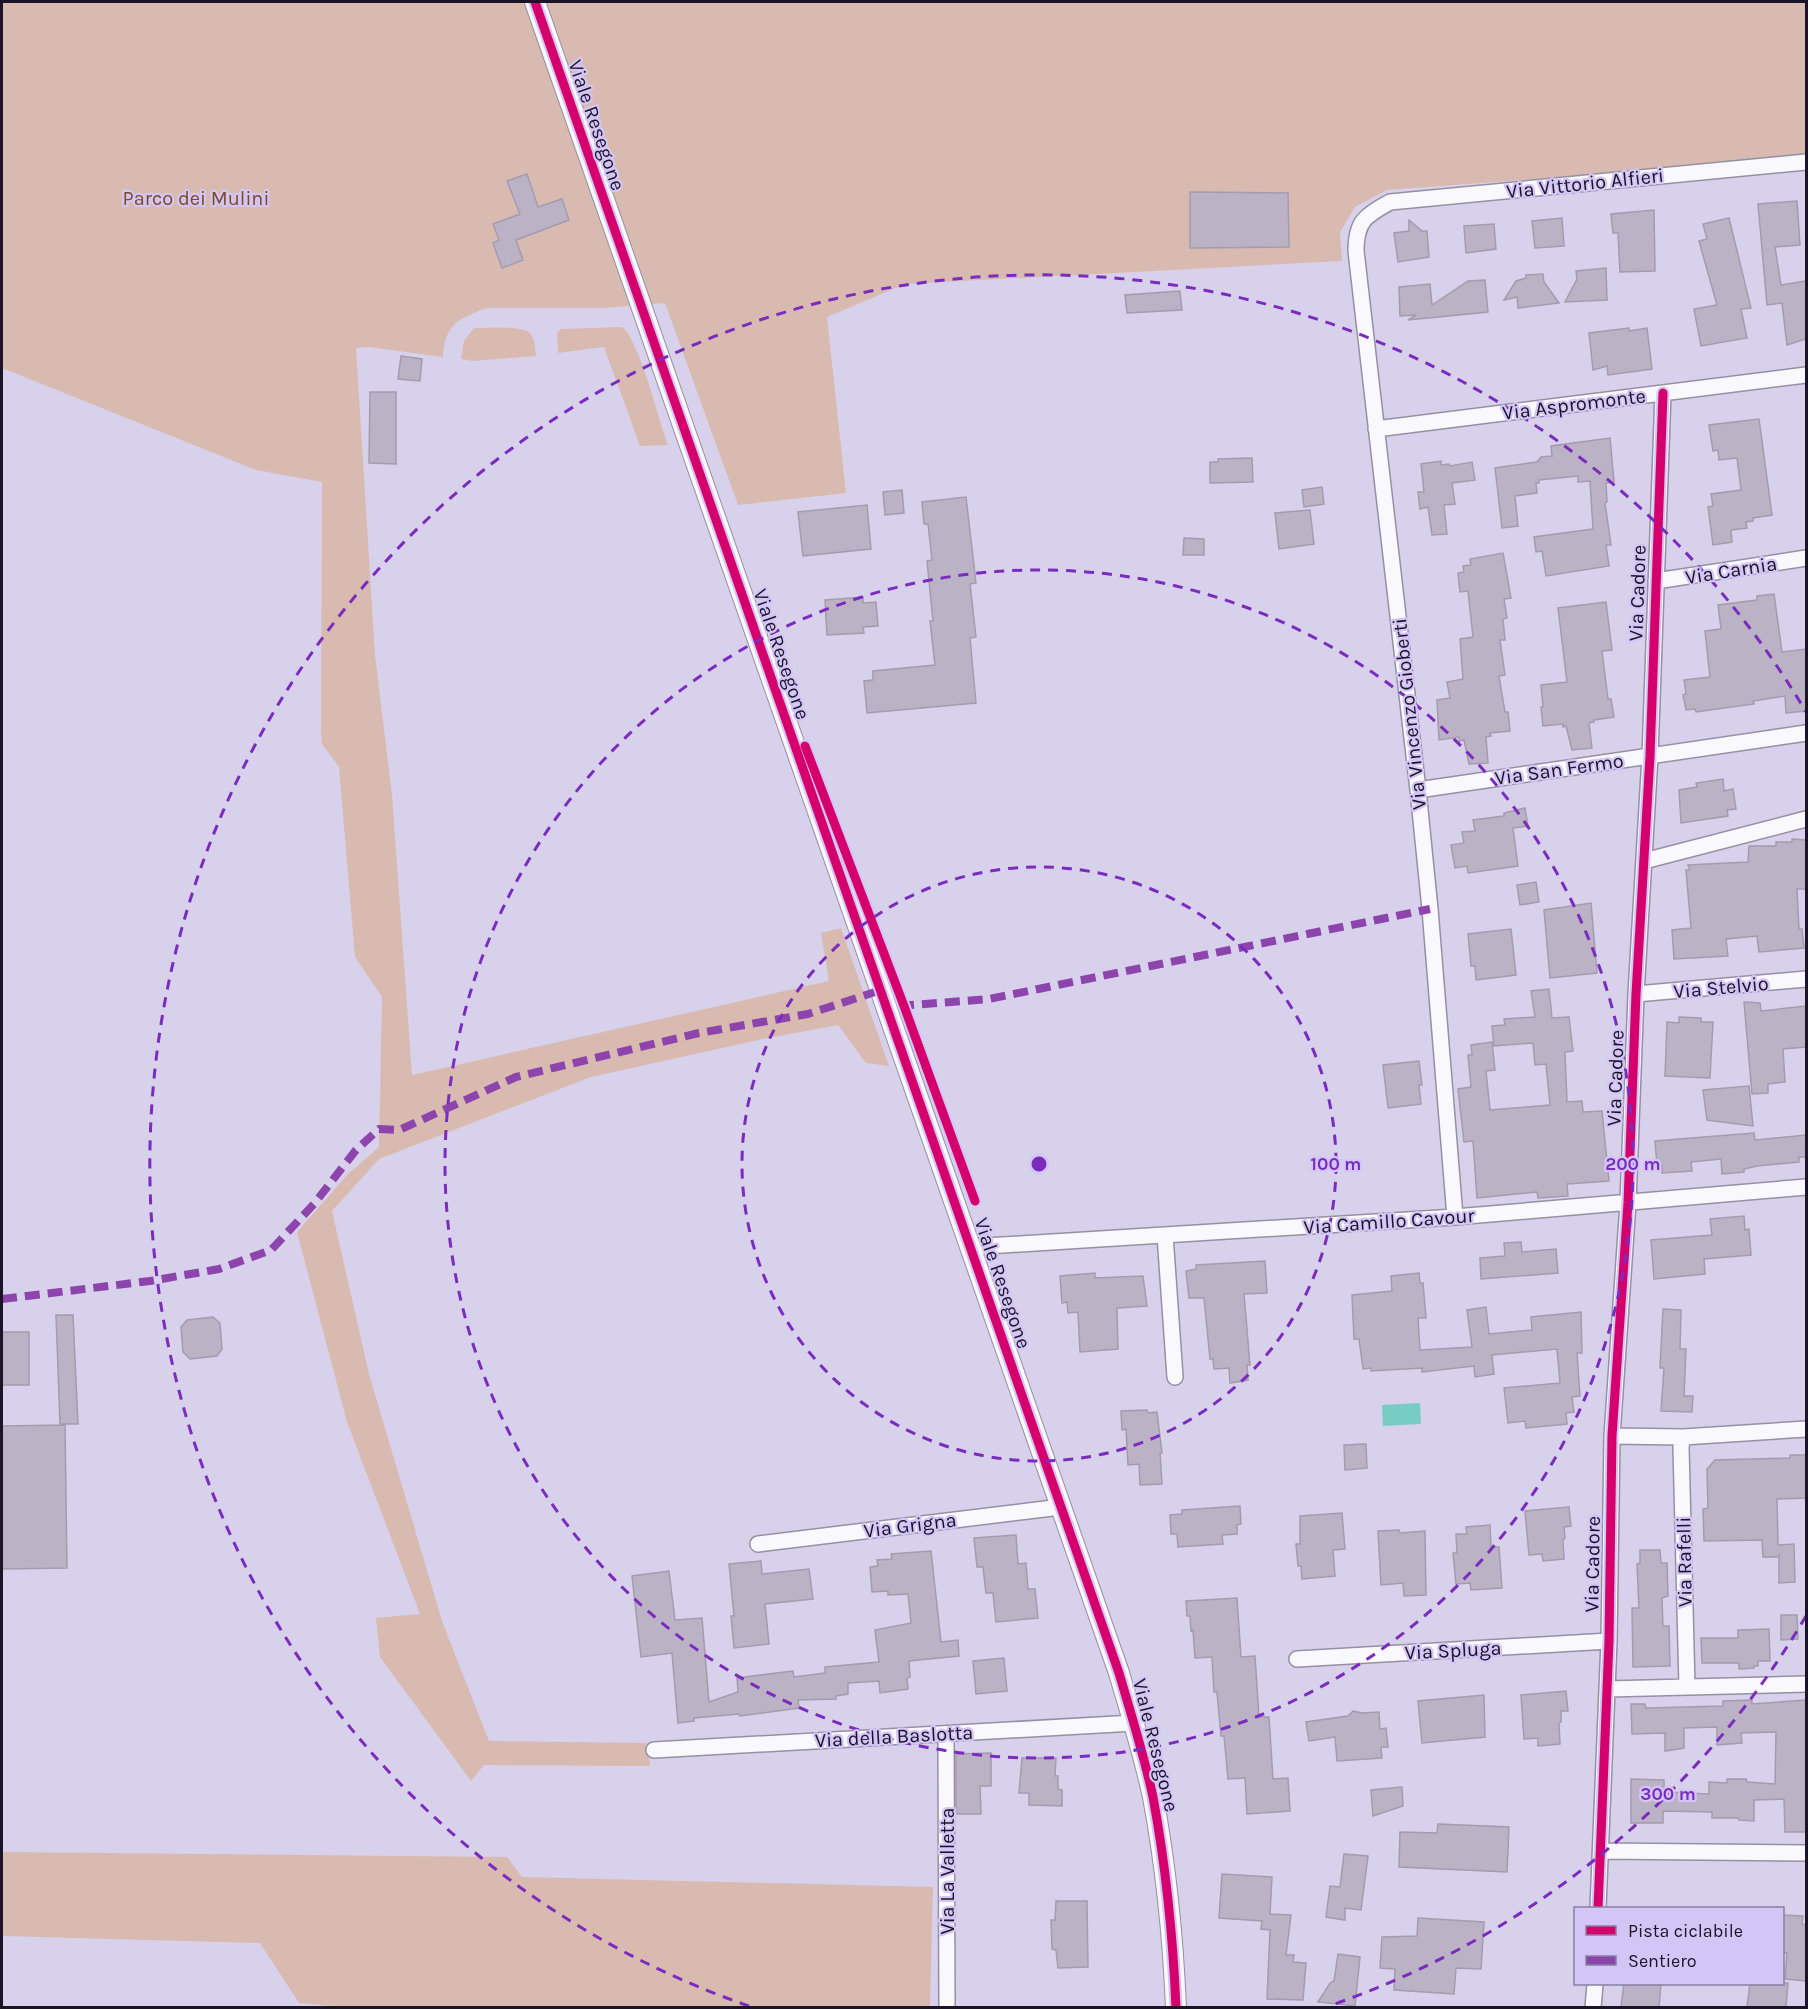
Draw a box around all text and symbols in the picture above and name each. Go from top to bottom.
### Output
street label: Viale Resegone [563,57,630,194]
street label: Via Vittorio Alfieri [1505,164,1665,203]
park label: Parco dei Mulini [123,187,269,210]
street label: Via Aspromonte [1501,384,1647,425]
street label: Via Cadore [1624,544,1651,642]
street label: Via Carnia [1684,552,1779,589]
street label: Viale Resegone [748,586,815,723]
street label: Via Vincenzo Gioberti [1388,617,1431,811]
street label: Via San Fermo [1493,749,1625,790]
street label: Via Stelvio [1673,972,1770,1003]
street label: Via Cadore [1602,1029,1629,1127]
text: 100 m [1311,1153,1361,1175]
text: 200 m [1605,1153,1661,1175]
centre of rings [1029,1154,1049,1174]
street label: Via Camillo Cavour [1303,1204,1476,1239]
street label: Viale Resegone [969,1215,1036,1352]
street label: Via Grigna [862,1508,958,1543]
street label: Via Cadore [1580,1516,1605,1612]
street label: Via Rafelli [1672,1517,1697,1607]
street label: Via Spluga [1404,1636,1502,1665]
street label: Viale Resegone [1128,1676,1183,1814]
street label: Via della Baslotta [814,1721,974,1752]
text: 300 m [1640,1783,1696,1805]
street label: Via La Valletta [936,1807,959,1935]
legend [1574,1907,1784,1985]
text: Pista ciclabile [1628,1920,1743,1942]
text: Sentiero [1628,1950,1697,1972]

